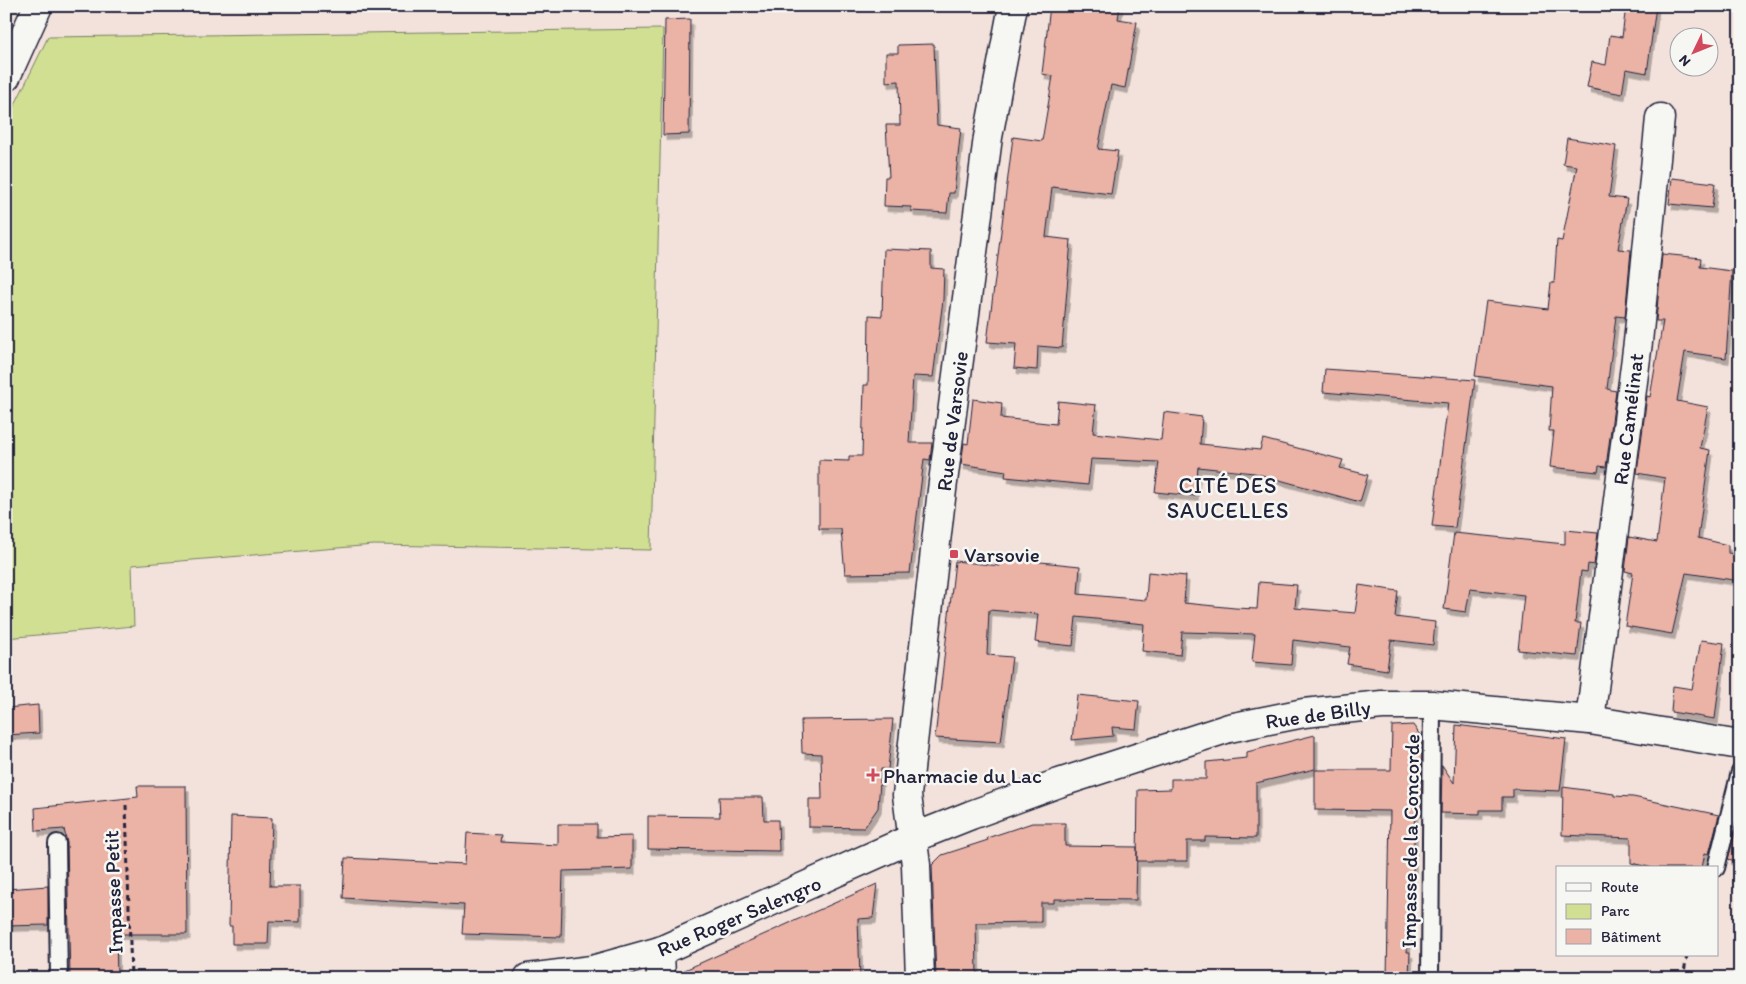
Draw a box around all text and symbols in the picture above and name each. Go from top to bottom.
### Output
north arrow [1668,28,1718,78]
text: N [1675,51,1694,70]
street label: Rue de Varsovie [931,350,973,492]
street label: Rue Camélinat [1608,352,1648,486]
district label: CITÉ DES SAUCELLES [1167,472,1289,524]
place label: Varsovie [964,542,1040,567]
marker: Varsovie [948,548,960,560]
street label: Rue de Billy [1264,694,1372,734]
street label: Impasse de la Concorde [1396,734,1424,948]
place label: Pharmacie du Lac [883,763,1042,788]
marker: Pharmacie du Lac [867,769,879,781]
street label: Impasse Petit [98,830,128,954]
legend [1556,866,1718,956]
street label: Rue Roger Salengro [653,870,825,962]
text: Route [1601,878,1639,896]
text: Parc [1601,902,1630,920]
text: Bâtiment [1601,928,1662,946]

